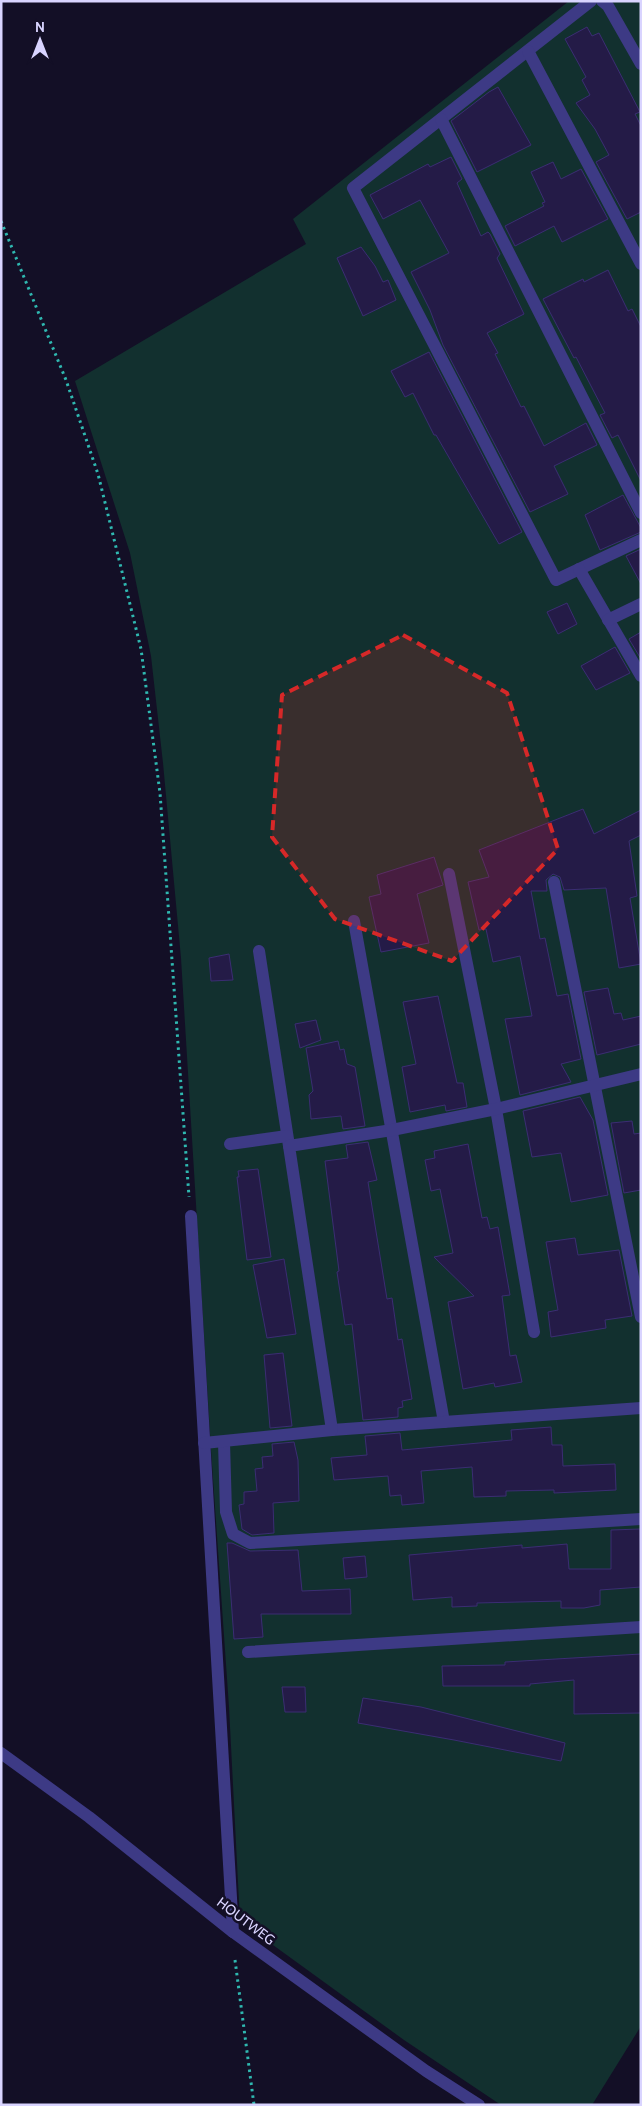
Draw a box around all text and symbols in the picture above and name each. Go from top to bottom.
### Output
north arrow [15,15,65,65]
text: N [35,18,45,36]
street label: HOUTWEG [213,1893,279,1949]

